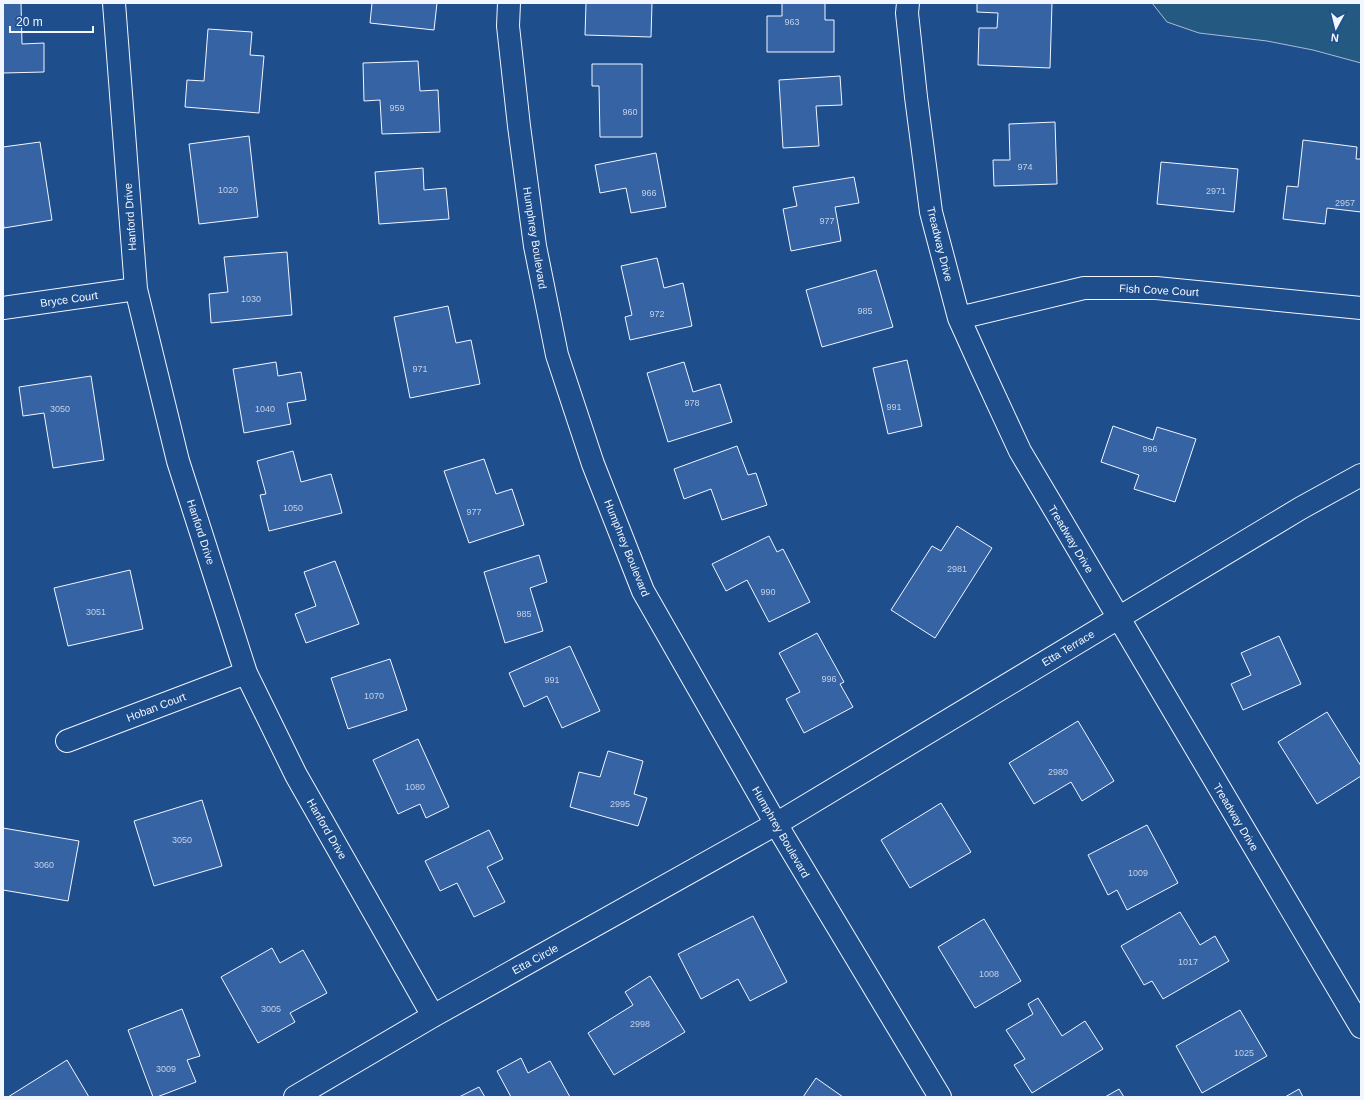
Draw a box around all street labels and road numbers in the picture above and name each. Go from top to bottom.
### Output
street label: Hanford Drive [122,183,138,251]
street label: Humphrey Boulevard [521,186,549,290]
street label: Treadway Drive [925,205,955,283]
street label: Fish Cove Court [1119,282,1199,298]
street label: Bryce Court [39,289,99,309]
street label: Hanford Drive [185,498,217,566]
street label: Humphrey Boulevard [602,498,652,598]
street label: Treadway Drive [1046,503,1096,575]
street label: Etta Terrace [1040,628,1096,668]
street label: Hoban Court [125,690,187,724]
street label: Treadway Drive [1211,781,1261,853]
street label: Humphrey Boulevard [750,784,812,880]
street label: Hanford Drive [305,797,349,861]
street label: Etta Circle [510,941,560,977]

